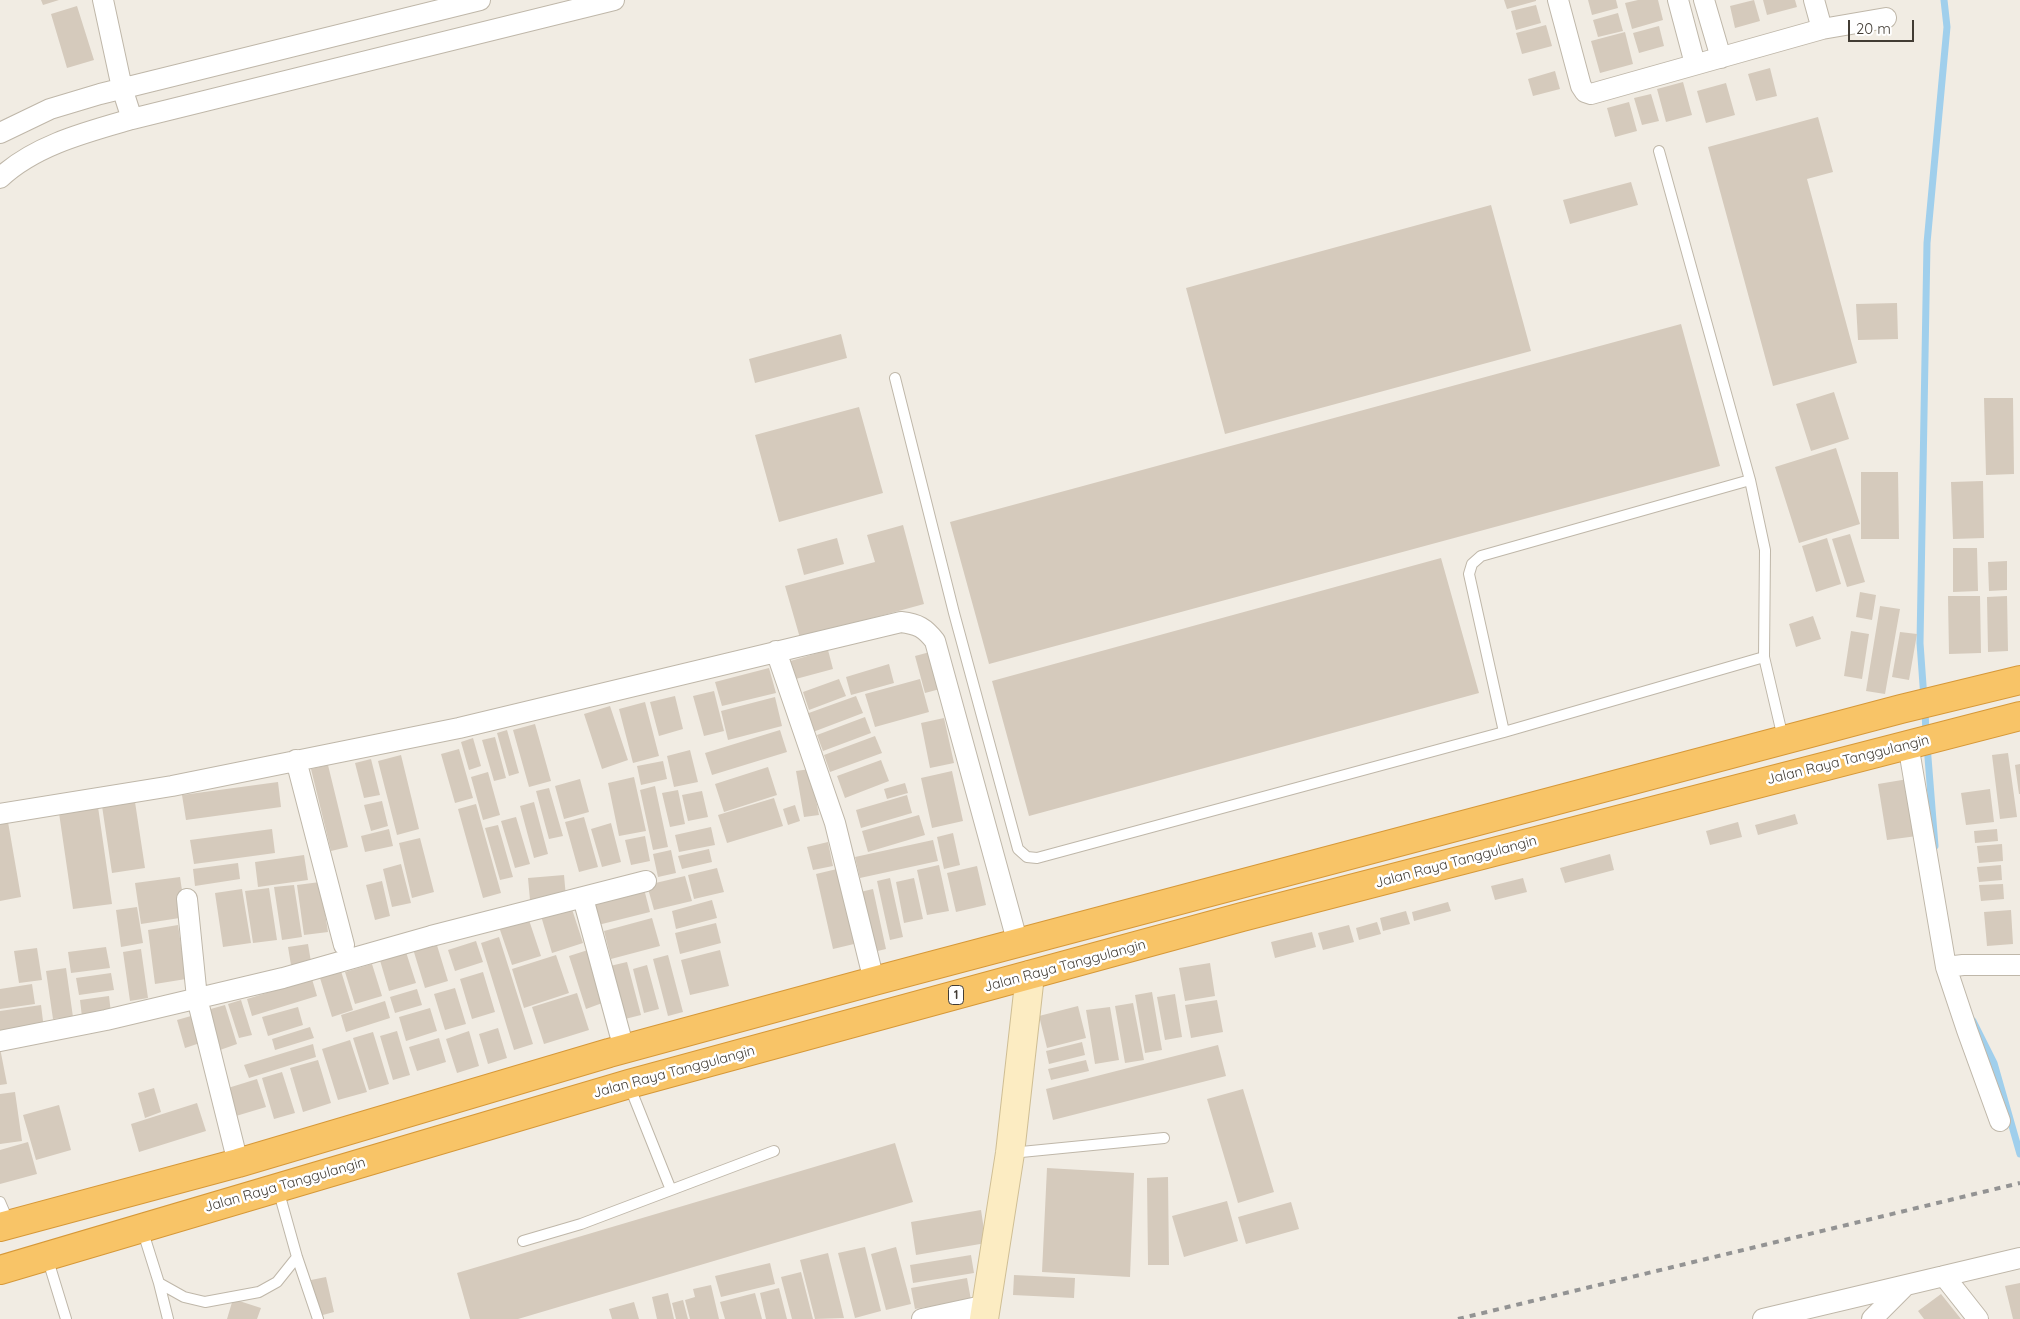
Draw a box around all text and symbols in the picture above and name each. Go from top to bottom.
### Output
scale bar [1850,10,1916,42]
text: 20 m [1856,19,1891,38]
street label: Jalan Raya Tanggulangin [1765,732,1931,788]
street label: Jalan Raya Tanggulangin [1373,832,1539,892]
street label: Jalan Raya Tanggulangin [982,936,1148,996]
road number: 1 [948,986,964,1004]
street label: Jalan Raya Tanggulangin [591,1042,757,1102]
street label: Jalan Raya Tanggulangin [202,1154,368,1216]

